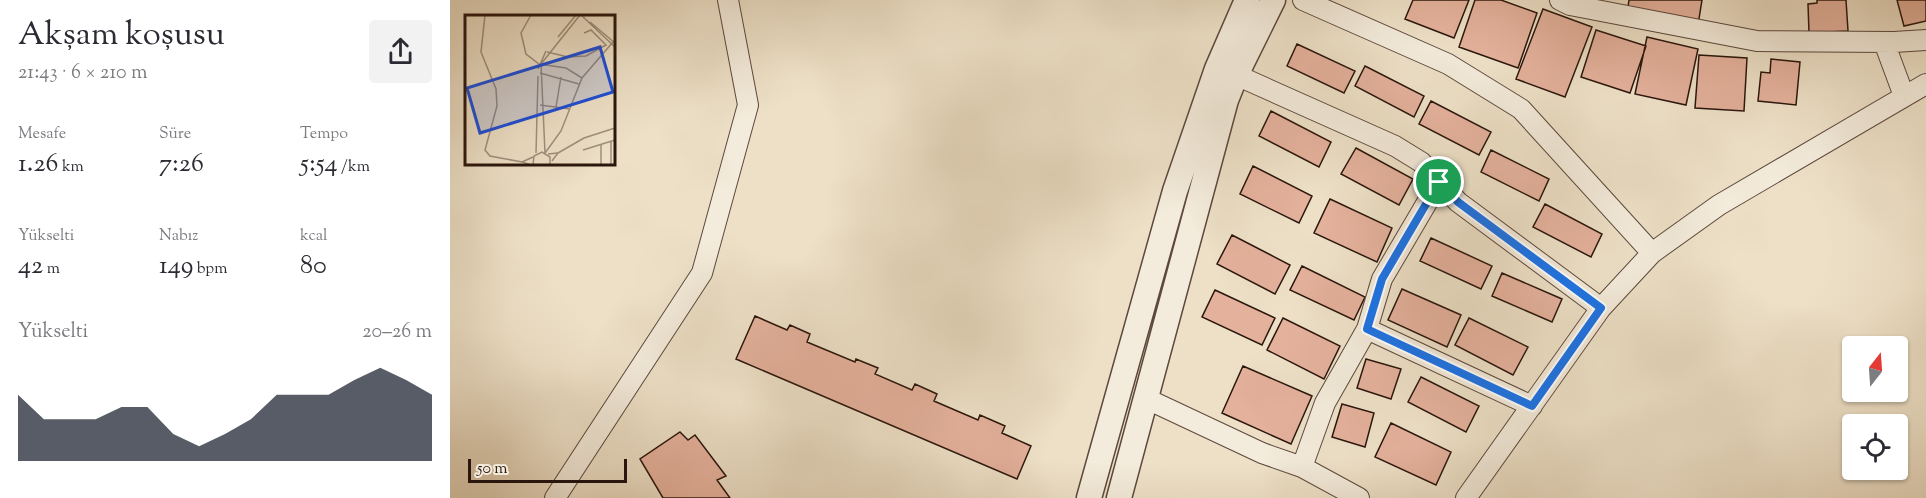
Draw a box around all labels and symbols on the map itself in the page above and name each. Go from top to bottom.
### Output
inset map [465,15,615,165]
pin [1413,156,1464,207]
north arrow [1842,336,1908,402]
scale bar [468,456,627,484]

